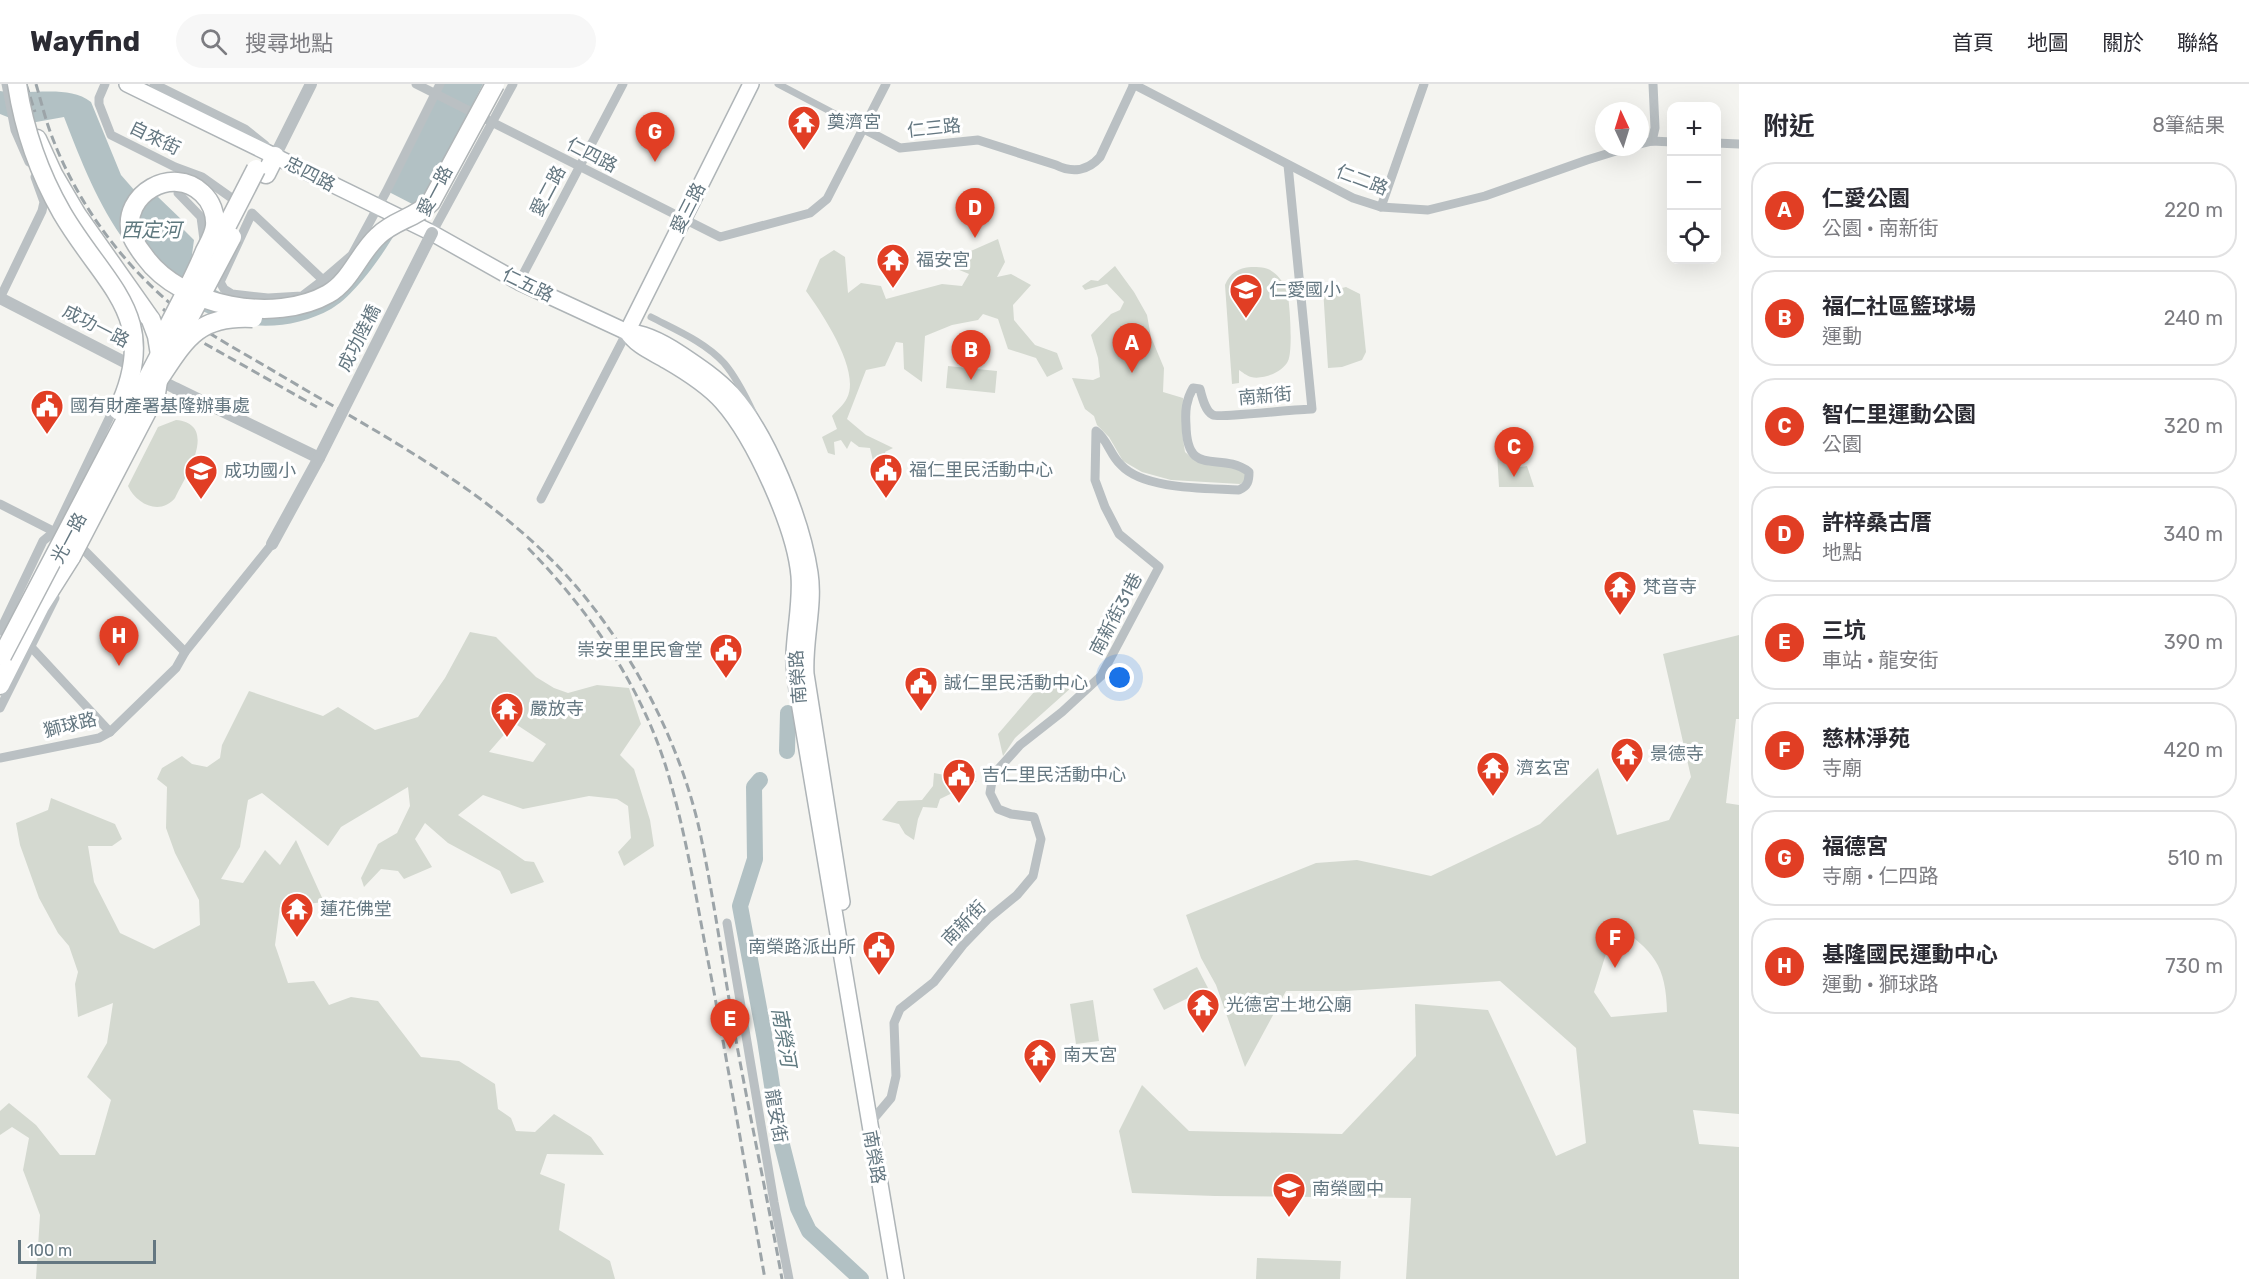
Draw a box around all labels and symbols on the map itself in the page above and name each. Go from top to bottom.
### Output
north arrow [1595,102,1649,156]
temple icon: 奠濟宮 [786,104,822,151]
place label: 奠濟宮 [827,111,881,133]
pin: G [636,112,674,162]
street label: 仁三路 [906,114,962,142]
street label: 自來街 [126,116,184,160]
street label: 仁四路 [563,133,621,177]
street label: 忠四路 [281,152,339,196]
street label: 仁二路 [1333,160,1391,200]
street label: 愛一路 [413,162,457,220]
street label: 愛二路 [526,162,570,220]
street label: 愛三路 [666,179,710,237]
pin: D [956,188,994,238]
water label: 西定河 [121,218,185,242]
temple icon: 福安宮 [875,242,911,289]
place label: 福安宮 [916,249,970,271]
street label: 仁五路 [499,263,557,307]
school or university icon: 仁愛國小 [1228,272,1264,319]
place label: 仁愛國小 [1269,279,1341,301]
street label: 成功一路 [59,300,133,352]
street label: 成功陸橋 [333,301,385,375]
pin: A [1112,324,1152,373]
pin: B [952,330,990,380]
street label: 南新街 [1237,383,1293,409]
public building icon: 國有財產署基隆辦事處 [29,388,65,435]
place label: 國有財產署基隆辦事處 [70,395,250,417]
pin: C [1494,428,1534,477]
public building icon: 福仁里民活動中心 [868,452,904,499]
school or university icon: 成功國小 [183,453,219,500]
place label: 福仁里民活動中心 [909,459,1053,481]
place label: 成功國小 [224,460,296,482]
street label: 光一路 [47,509,91,567]
street label: 南新街31巷 [1085,569,1147,659]
temple icon: 梵音寺 [1602,569,1638,616]
place label: 梵音寺 [1643,576,1697,598]
pin: H [100,616,138,666]
public building icon: 崇安里里民會堂 [708,632,744,679]
place label: 崇安里里民會堂 [577,639,703,661]
street label: 南榮路 [785,649,811,705]
your location [1105,663,1134,692]
public building icon: 誠仁里民活動中心 [903,665,939,712]
place label: 誠仁里民活動中心 [944,672,1088,694]
temple icon: 嚴放寺 [489,691,525,738]
place label: 嚴放寺 [530,698,584,720]
street label: 獅球路 [41,708,99,742]
temple icon: 景德寺 [1609,736,1645,783]
place label: 景德寺 [1650,743,1704,765]
temple icon: 濟玄宮 [1475,750,1511,797]
public building icon: 吉仁里民活動中心 [941,757,977,804]
place label: 濟玄宮 [1516,757,1570,779]
place label: 吉仁里民活動中心 [982,764,1126,786]
temple icon: 蓮花佛堂 [279,891,315,938]
street label: 南新街 [937,896,991,950]
place label: 蓮花佛堂 [320,898,392,920]
pin: F [1596,918,1634,968]
public building icon: 南榮路派出所 [861,929,897,976]
place label: 南榮路派出所 [748,936,856,958]
temple icon: 光德宮土地公廟 [1185,987,1221,1034]
place label: 光德宮土地公廟 [1226,994,1352,1016]
pin: E [710,1000,750,1049]
water label: 南榮河 [767,1005,802,1073]
temple icon: 南天宮 [1022,1037,1058,1084]
place label: 南天宮 [1063,1044,1117,1066]
street label: 龍安街 [760,1088,792,1144]
street label: 南榮路 [858,1129,890,1185]
school or university icon: 南榮國中 [1271,1171,1307,1218]
place label: 南榮國中 [1312,1178,1384,1200]
scale bar [18,1237,156,1264]

